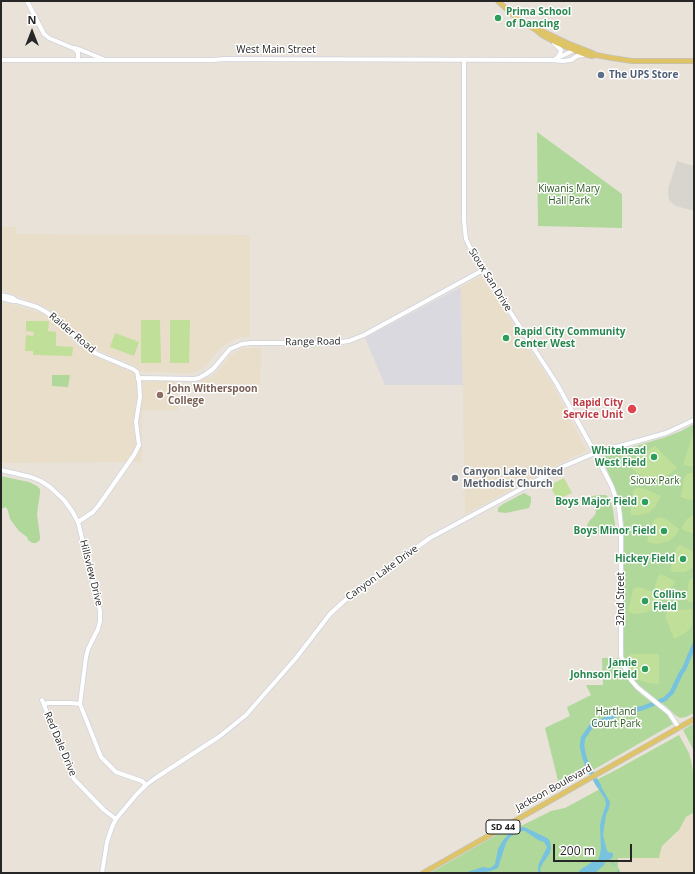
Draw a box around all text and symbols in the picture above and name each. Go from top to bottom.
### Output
place label: Prima School of Dancing [506,6,571,30]
north arrow [12,12,52,52]
text: N [28,12,36,27]
marker: Prima School of Dancing [493,13,503,23]
street label: West Main Street [236,44,316,56]
place label: The UPS Store [609,69,678,81]
marker: The UPS Store [596,70,606,80]
park label: Kiwanis Mary Hall Park [538,183,600,206]
street label: Sioux San Drive [466,246,514,314]
street label: Raider Road [46,310,98,356]
place label: Rapid City Community Center West [514,326,625,350]
marker: Rapid City Community Center West [501,333,511,343]
street label: Range Road [285,336,341,348]
place label: John Witherspoon College [168,383,258,406]
marker: John Witherspoon College [155,390,165,400]
place label: Rapid City Service Unit [563,397,623,420]
marker: Rapid City Service Unit [626,403,638,415]
place label: Whitehead West Field [592,445,646,468]
marker: Whitehead West Field [649,452,659,462]
place label: Canyon Lake United Methodist Church [463,466,563,490]
marker: Canyon Lake United Methodist Church [450,473,460,483]
park label: Sioux Park [631,475,679,487]
place label: Boys Major Field [555,496,637,508]
marker: Boys Major Field [640,497,650,507]
place label: Boys Minor Field [574,525,656,537]
marker: Boys Minor Field [659,526,669,536]
street label: Hillsview Drive [77,539,105,607]
street label: Canyon Lake Drive [343,543,421,603]
place label: Hickey Field [615,553,675,565]
marker: Hickey Field [678,554,688,564]
street label: 32nd Street [615,572,627,626]
place label: Collins Field [653,589,686,612]
marker: Collins Field [640,596,650,606]
place label: Jamie Johnson Field [570,657,637,680]
marker: Jamie Johnson Field [640,664,650,674]
park label: Hartland Court Park [591,706,641,730]
street label: Red Dale Drive [41,710,79,778]
street label: Jackson Boulevard [514,762,594,814]
road number: SD 44 [486,820,520,834]
scale bar [555,836,634,862]
text: 200 m [560,842,595,859]

